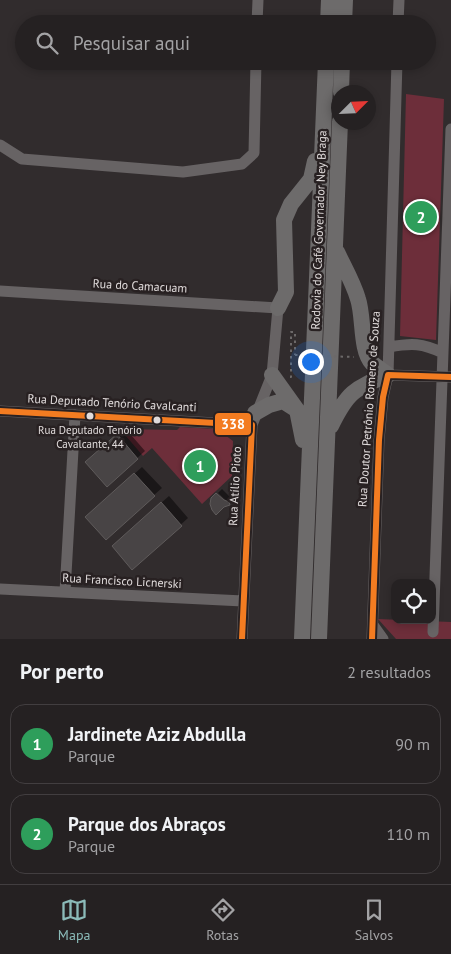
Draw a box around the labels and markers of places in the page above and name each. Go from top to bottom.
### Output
pin: 2 [405,198,437,236]
marker: Rua Deputado Tenório Cavalcante, 44 [85,411,95,421]
unlabelled marker [152,415,162,425]
place label: Rua Deputado Tenório Cavalcante, 44 [38,423,142,451]
pin: 1 [184,447,216,485]

